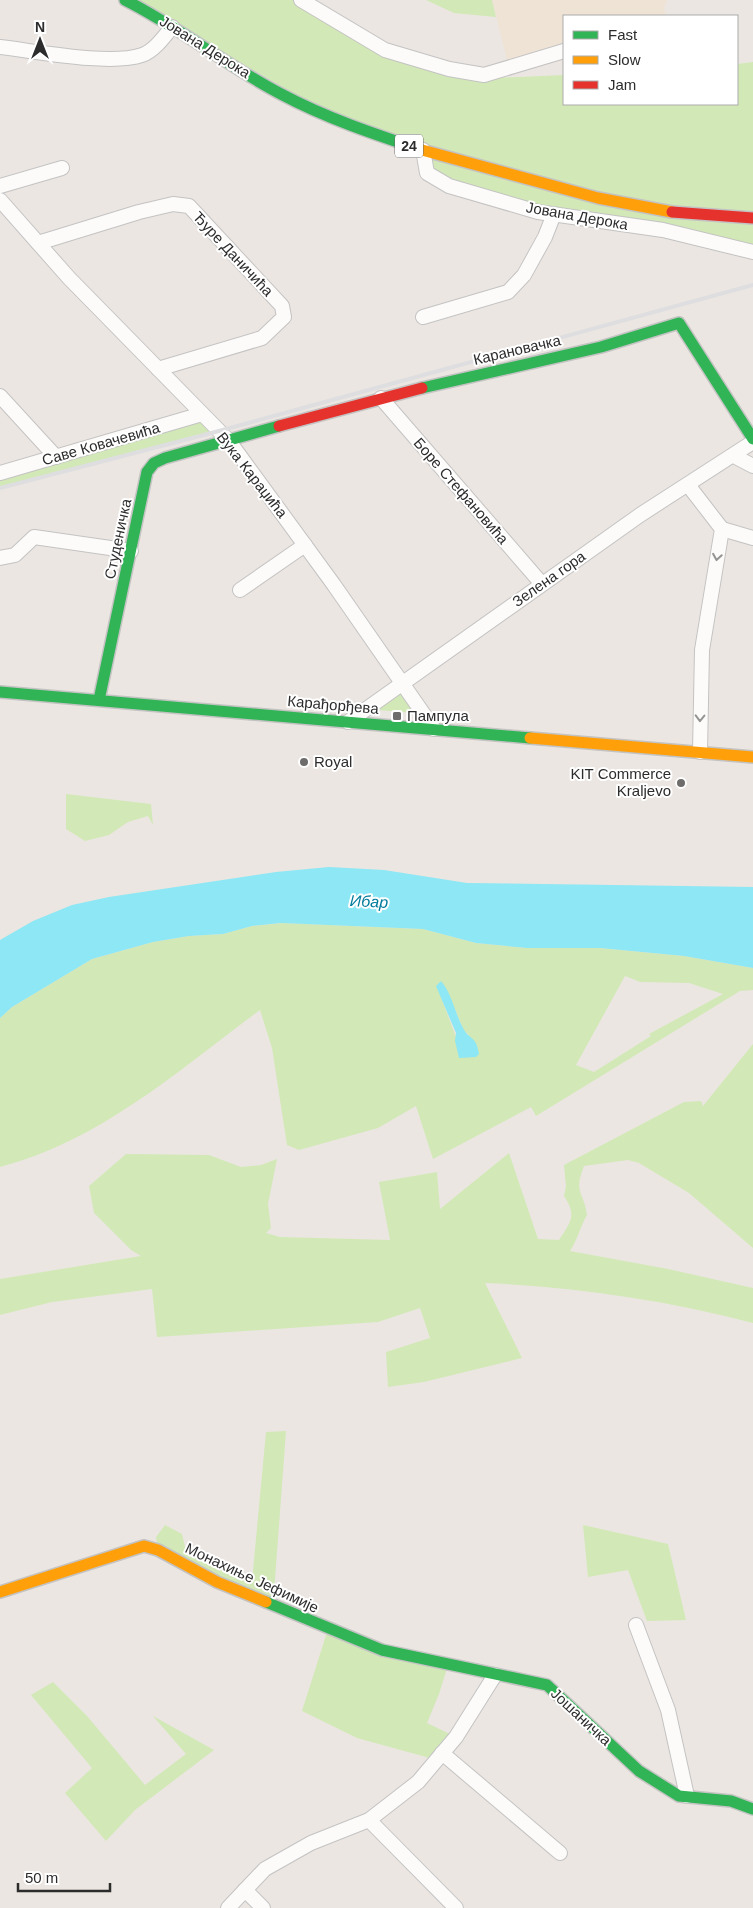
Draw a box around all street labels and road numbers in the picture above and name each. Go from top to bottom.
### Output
street label: Јована Дерока [157,12,254,81]
road number: 24 [395,134,423,158]
street label: Јована Дерока [525,198,630,233]
street label: Ђуре Даничића [190,208,277,300]
street label: Карановачка [471,331,563,368]
street label: Саве Ковачевића [40,418,162,468]
street label: Вука Караџића [214,429,291,521]
street label: Боре Стефановића [411,434,513,548]
street label: Студеничка [101,497,134,581]
street label: Зелена гора [509,547,589,610]
street label: Карађорђева [287,692,380,717]
street label: Монахиње Јефимије [183,1539,322,1616]
street label: Јошаничка [548,1685,615,1749]

